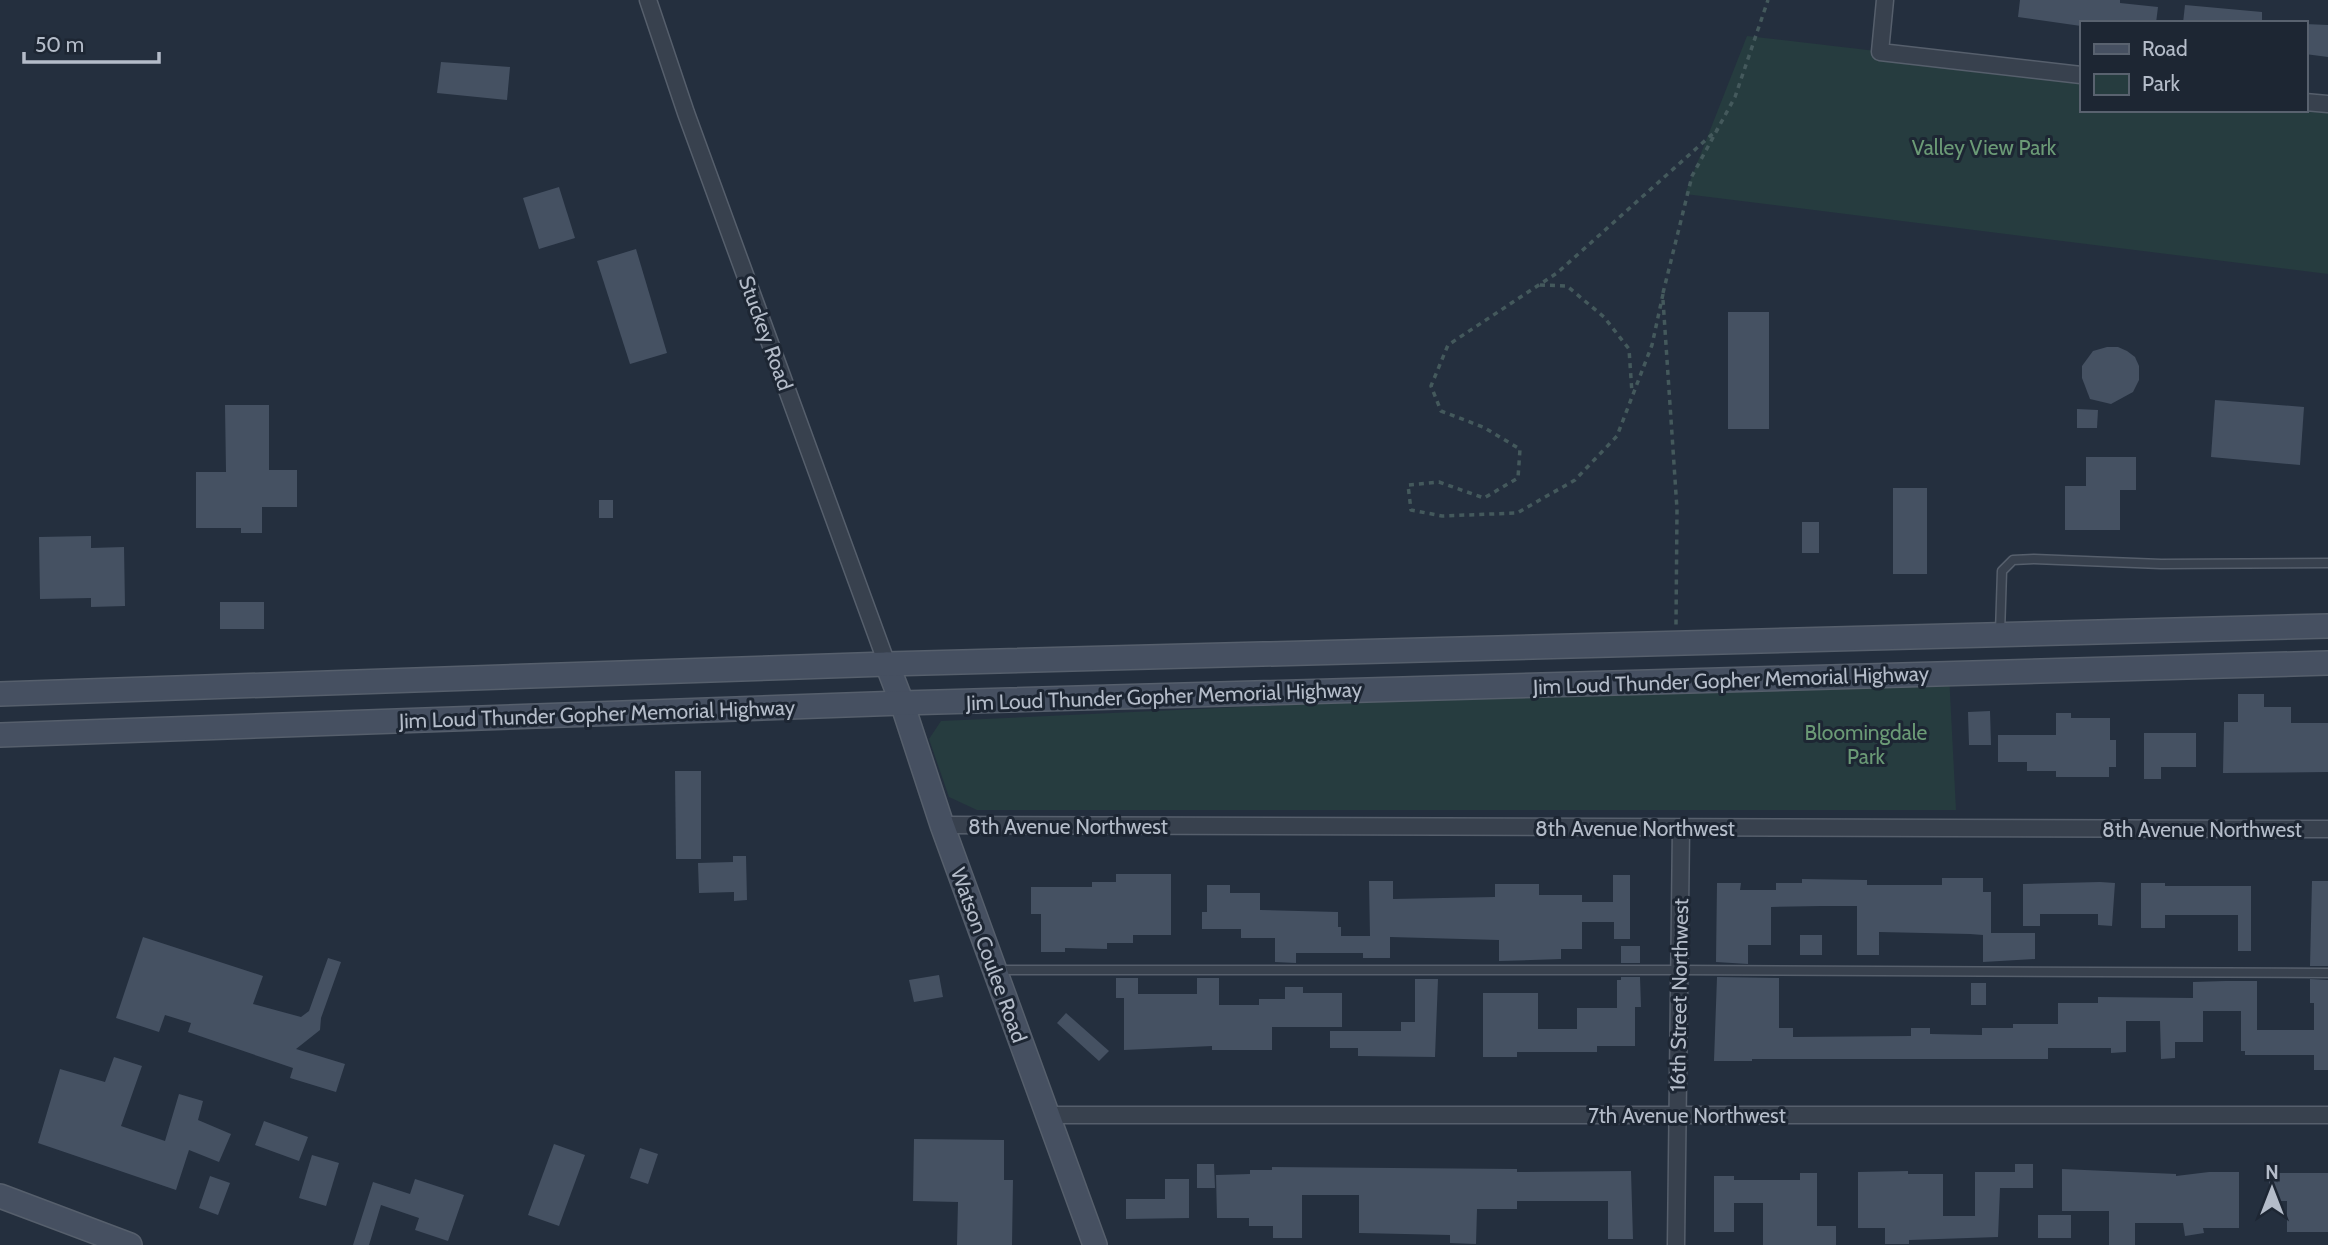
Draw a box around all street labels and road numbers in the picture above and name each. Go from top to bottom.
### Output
street label: Stuckey Road [734,272,798,394]
street label: Jim Loud Thunder Gopher Memorial Highway [1532,661,1930,699]
street label: Jim Loud Thunder Gopher Memorial Highway [965,677,1363,715]
street label: Jim Loud Thunder Gopher Memorial Highway [398,695,796,733]
street label: 8th Avenue Northwest [968,814,1168,839]
street label: 8th Avenue Northwest [1535,816,1735,841]
street label: 8th Avenue Northwest [2102,817,2302,842]
street label: Watson Coulee Road [946,864,1032,1046]
street label: 16th Street Northwest [1665,898,1693,1092]
street label: 7th Avenue Northwest [1588,1103,1786,1128]

